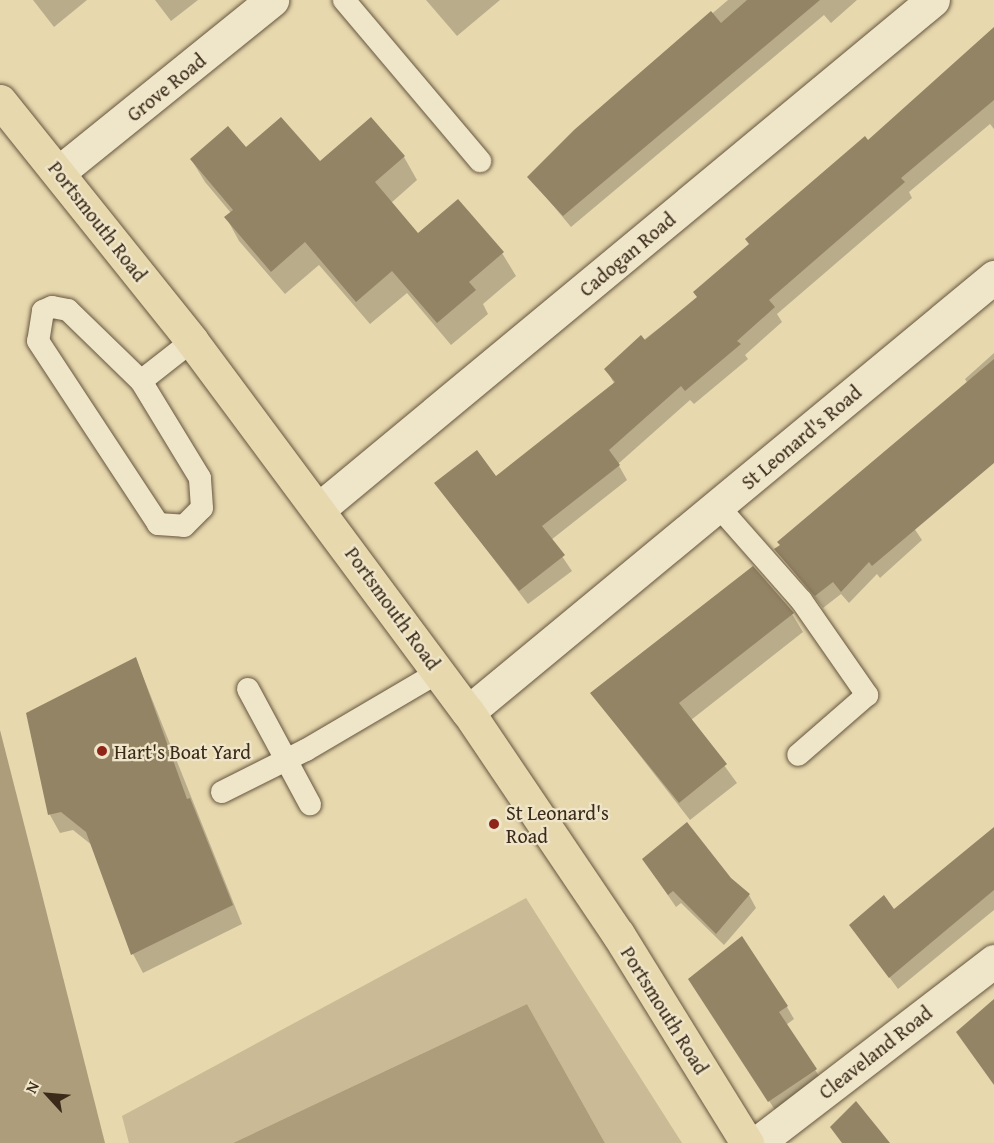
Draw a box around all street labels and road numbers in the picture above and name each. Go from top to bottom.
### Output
street label: Grove Road [122,48,210,126]
street label: Portsmouth Road [44,156,152,286]
street label: Cadogan Road [574,207,680,301]
street label: St Leonard's Road [736,380,866,494]
street label: Portsmouth Road [340,542,446,674]
street label: Portsmouth Road [616,942,714,1078]
street label: Cleaveland Road [814,1000,936,1104]

